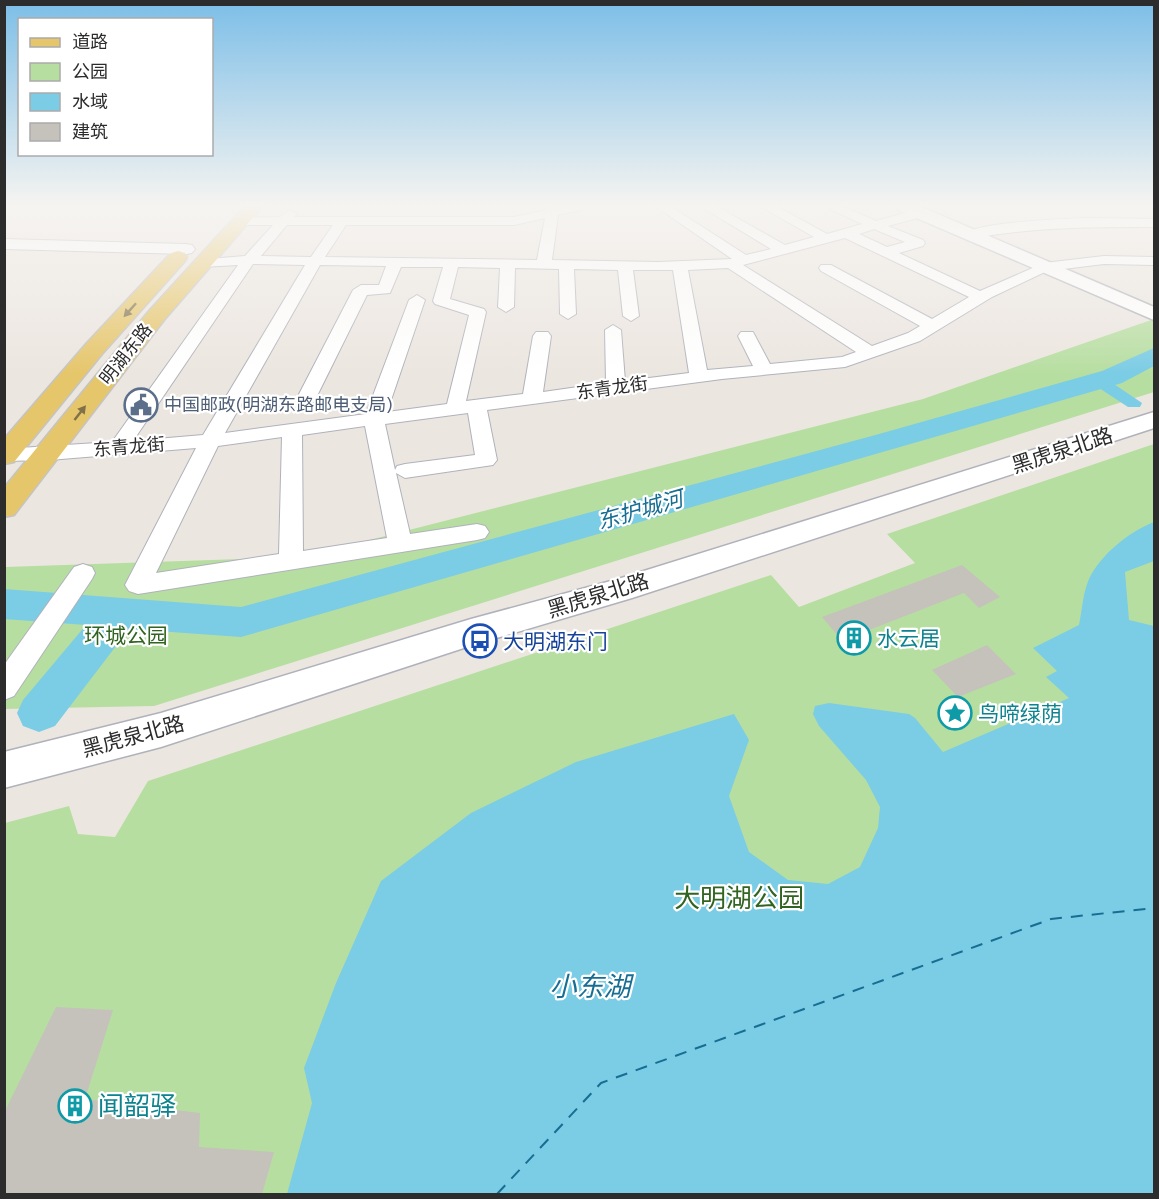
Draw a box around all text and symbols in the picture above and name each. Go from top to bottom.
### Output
legend [18,18,213,156]
text: 道路 [72,31,108,53]
text: 公园 [72,61,108,83]
text: 水域 [72,91,108,113]
text: 建筑 [72,121,108,143]
one-way arrow [124,302,137,317]
street label: 明湖东路 [95,319,157,389]
street label: 东青龙街 [575,372,649,404]
public building icon: 中国邮政(明湖东路邮电支局) [123,387,159,423]
place label: 中国邮政(明湖东路邮电支局) [164,394,393,416]
one-way arrow [74,405,86,420]
street label: 黑虎泉北路 [1008,422,1116,478]
street label: 东青龙街 [92,433,166,461]
water label: 东护城河 [594,484,690,535]
street label: 黑虎泉北路 [544,568,652,622]
building icon: 水云居 [836,620,872,656]
park label: 环城公园 [84,623,168,648]
bus stop icon: 大明湖东门 [462,623,498,659]
place label: 水云居 [877,626,940,651]
place label: 大明湖东门 [503,629,608,654]
place icon: 鸟啼绿荫 [937,695,973,731]
place label: 鸟啼绿荫 [978,701,1062,726]
street label: 黑虎泉北路 [79,710,187,762]
park label: 大明湖公园 [674,882,804,914]
water label: 小东湖 [550,970,634,1003]
building icon: 闻韶驿 [57,1088,93,1124]
place label: 闻韶驿 [98,1090,176,1122]

